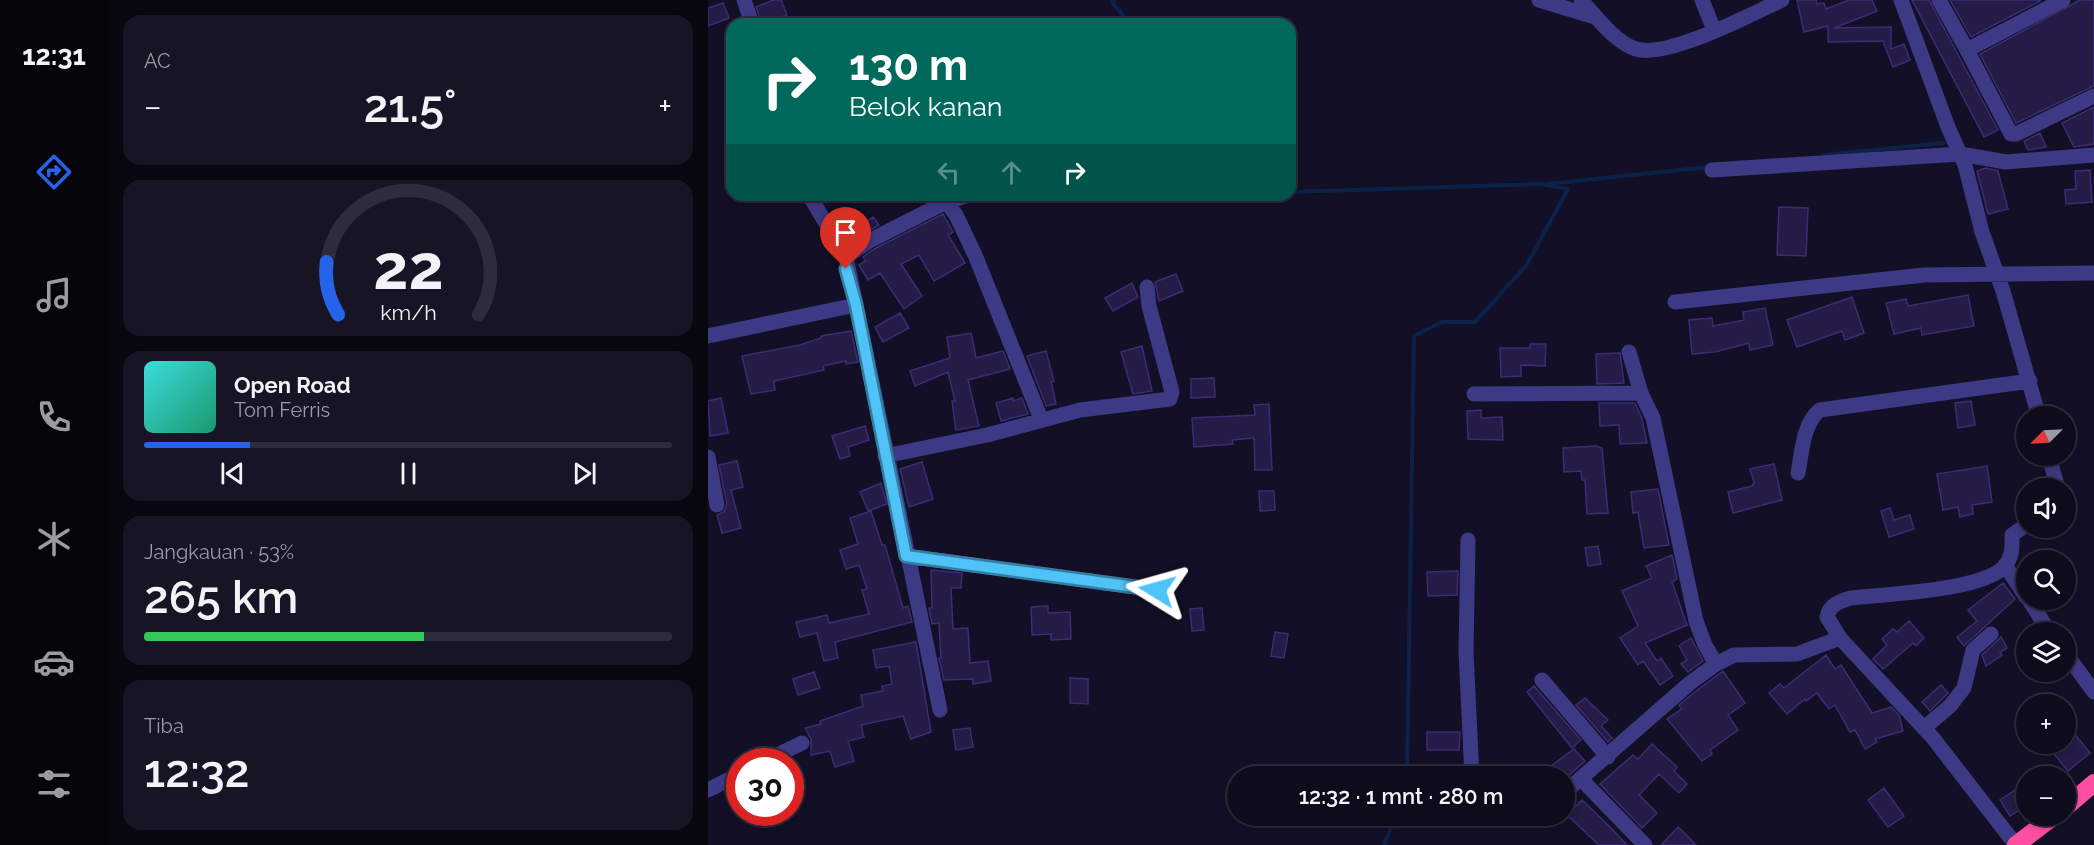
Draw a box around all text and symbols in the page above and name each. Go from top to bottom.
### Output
text: 12:31 [22,40,86,71]
text: 130 m [849,41,968,90]
icon: right [750,42,828,120]
text: AC [144,49,171,73]
text: 21.5° [364,80,456,133]
text: − [144,87,162,126]
text: + [658,87,672,126]
text: Belok kanan [849,91,1003,122]
icon: directions [33,151,75,193]
icon: left [932,156,965,189]
icon: ahead [995,156,1028,189]
icon: right [1058,156,1091,189]
pin [820,207,871,269]
icon: arrive [829,216,862,249]
text: 22 [373,230,443,304]
icon: music [33,274,75,316]
text: km/h [380,300,436,325]
text: Open Road [234,372,351,398]
icon: phone [33,396,75,438]
text: Tom Ferris [234,398,330,422]
north arrow [2016,406,2076,466]
map controls [2016,406,2076,826]
icon: previous [216,457,249,490]
icon: pause [392,457,425,490]
icon: next [568,457,601,490]
button: sound [2016,478,2076,538]
icon: climate [33,518,75,560]
text: Jangkauan · 53% [144,540,294,564]
button: search [2016,550,2076,610]
position arrow [1125,558,1189,622]
text: 265 km [144,571,298,624]
button: layers [2016,622,2076,682]
icon: car [33,641,75,683]
button: + [2016,694,2076,754]
text: Tiba [144,714,184,738]
text: 12:32 [144,745,249,798]
speed limit sign: 30 [726,748,804,826]
icon: filters [33,763,75,805]
button: − [2016,766,2076,826]
text: 12:32 · 1 mnt · 280 m [1299,783,1503,809]

